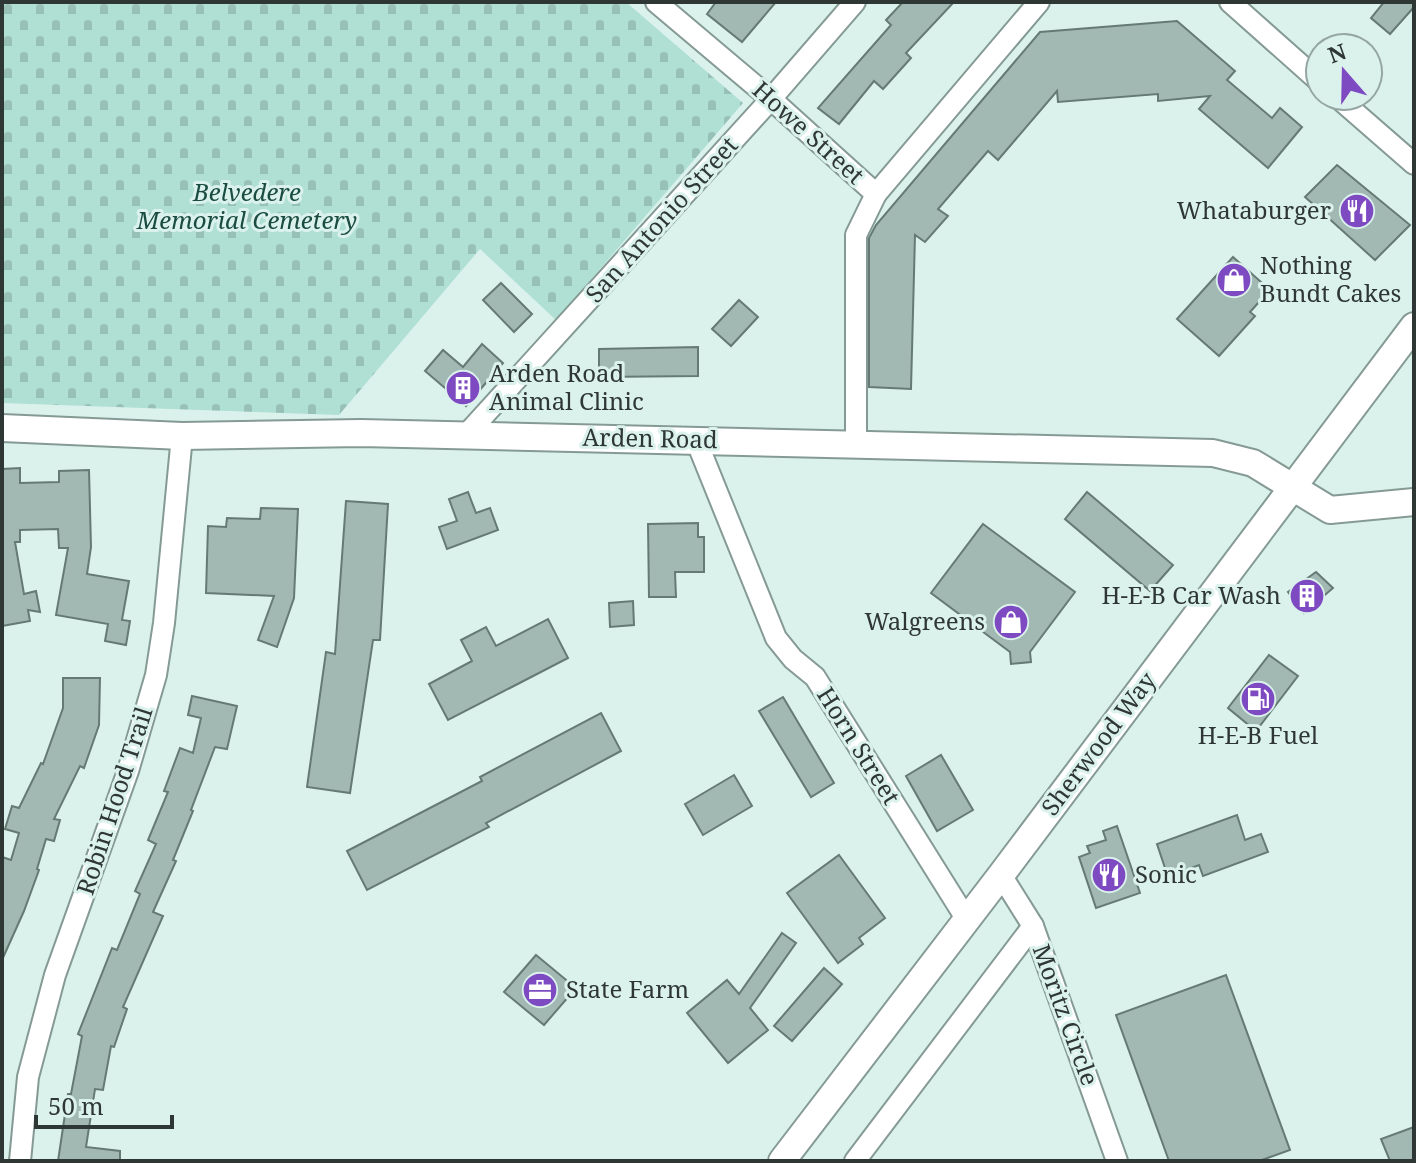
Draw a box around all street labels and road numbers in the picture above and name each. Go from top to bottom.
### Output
street label: Howe Street [746,73,872,191]
street label: San Antonio Street [577,129,744,309]
street label: Arden Road [582,420,718,455]
street label: Sherwood Way [1033,664,1163,822]
street label: Horn Street [810,680,908,810]
street label: Robin Hood Trail [68,702,160,899]
street label: Moritz Circle [1026,939,1107,1090]

